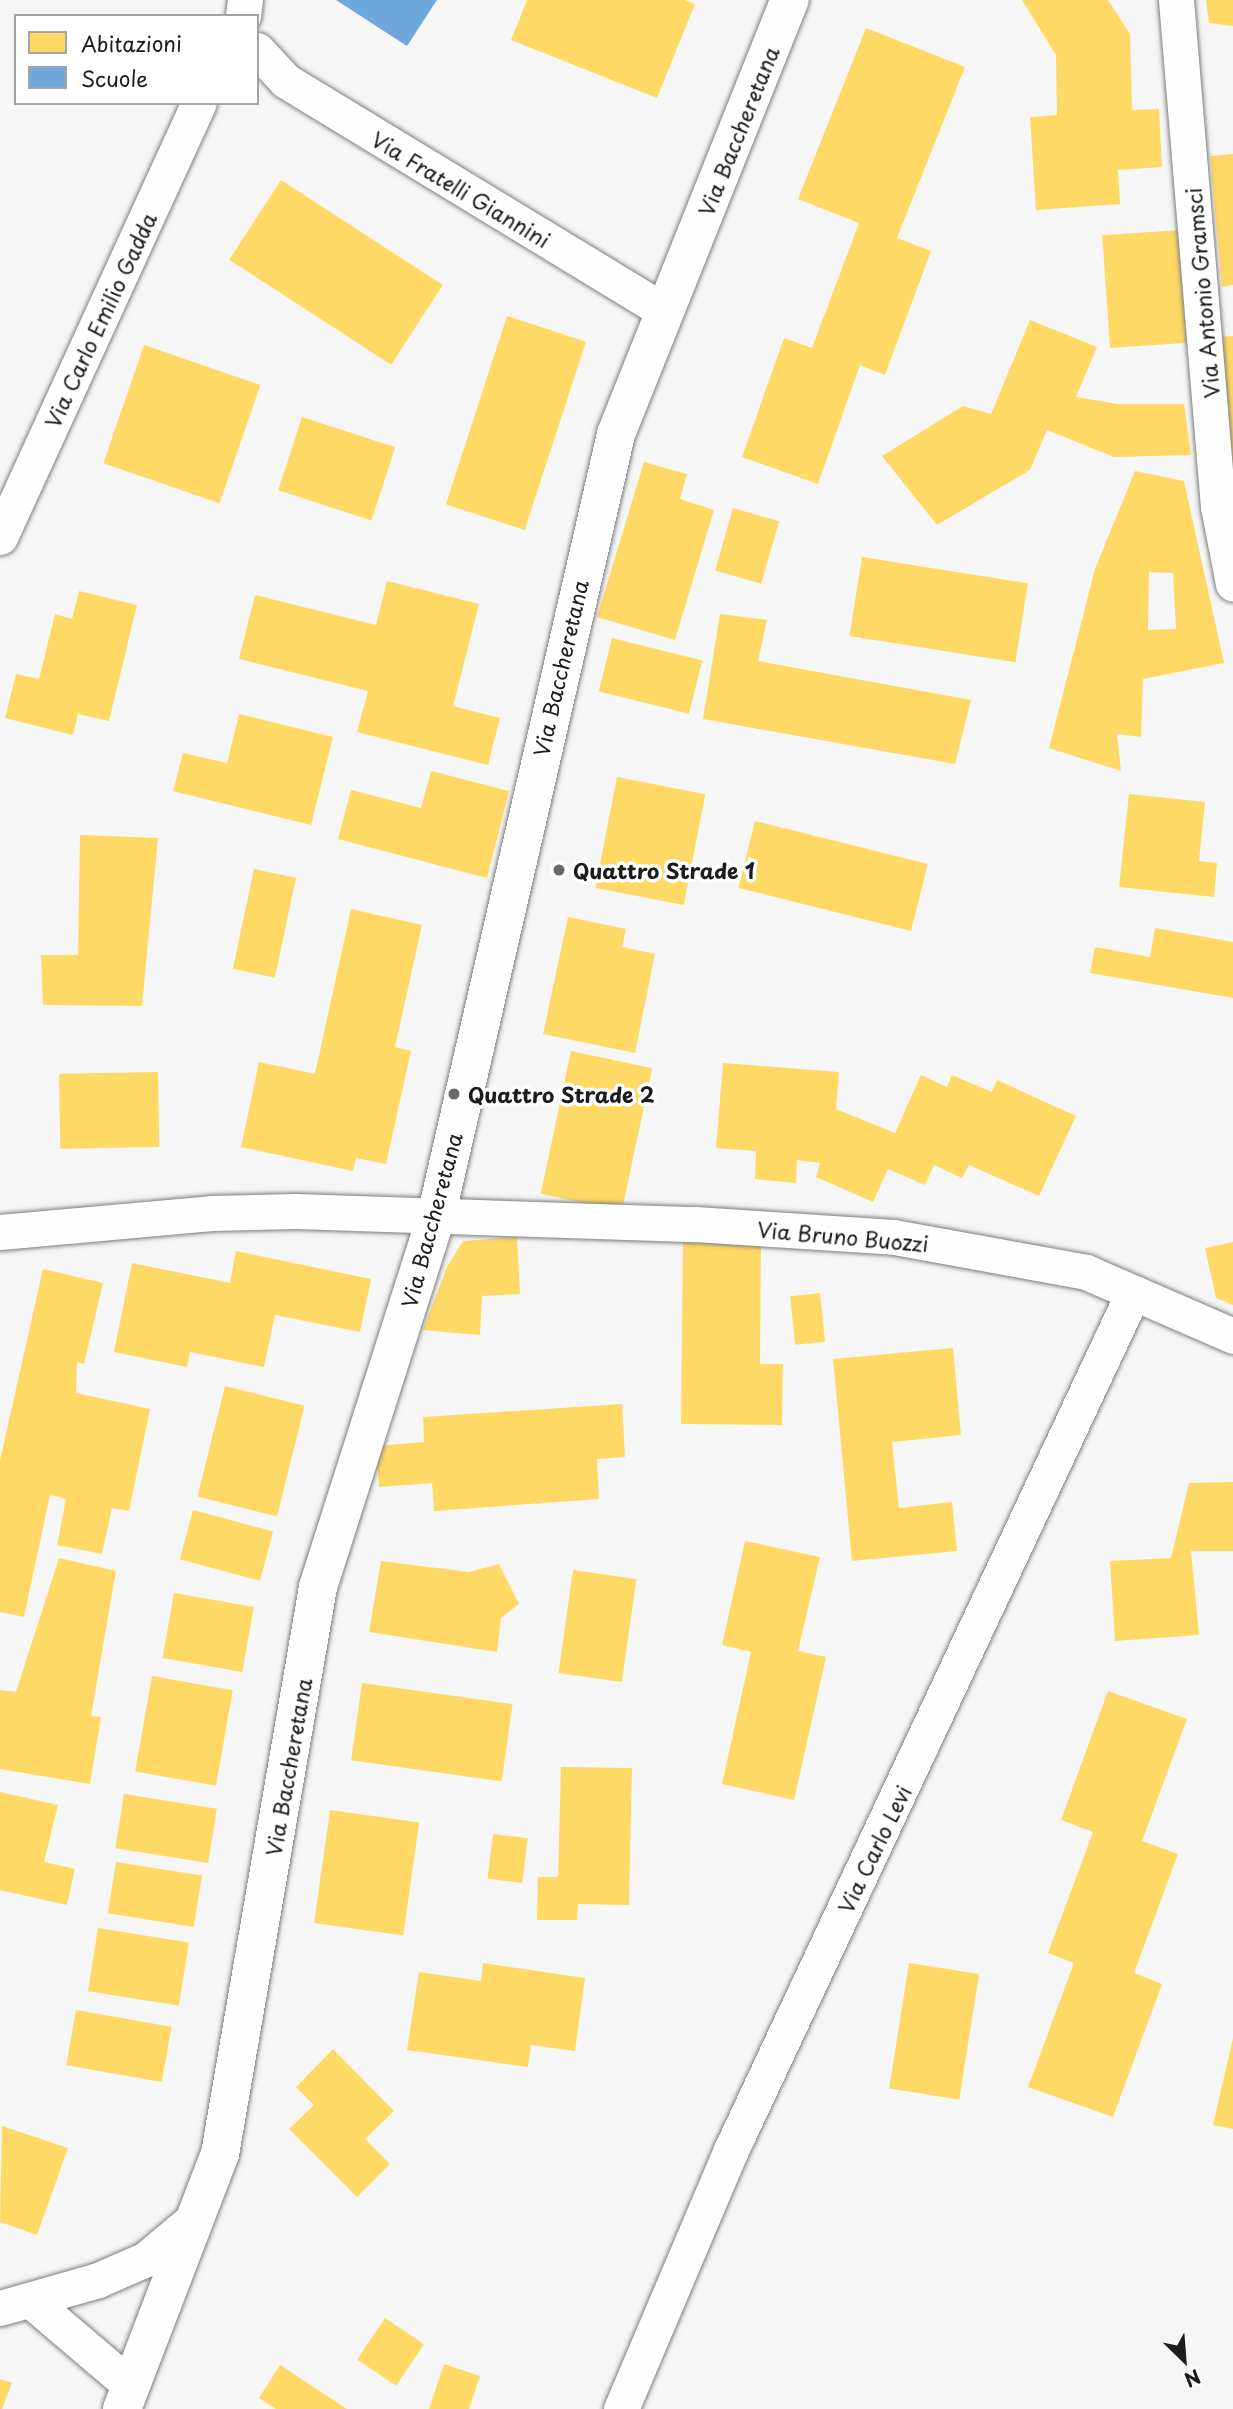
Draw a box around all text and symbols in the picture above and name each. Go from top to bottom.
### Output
legend [14,14,259,105]
text: Abitazioni [81,27,182,59]
street label: Via Baccheretana [693,43,783,219]
text: Scuole [81,62,148,94]
street label: Via Fratelli Giannini [367,126,555,252]
street label: Via Antonio Gramsci [1180,187,1224,399]
street label: Via Carlo Emilio Gadda [39,207,161,433]
street label: Via Baccheretana [528,578,592,758]
place label: Quattro Strade 1 [573,857,755,883]
marker: Quattro Strade 1 [551,862,567,878]
place label: Quattro Strade 2 [468,1081,655,1107]
marker: Quattro Strade 2 [446,1086,462,1102]
street label: Via Baccheretana [396,1130,466,1310]
street label: Via Bruno Buozzi [756,1216,930,1256]
street label: Via Baccheretana [260,1676,316,1858]
street label: Via Carlo Levi [832,1781,916,1917]
north arrow [1149,2325,1219,2395]
text: N [1180,2363,1206,2395]

